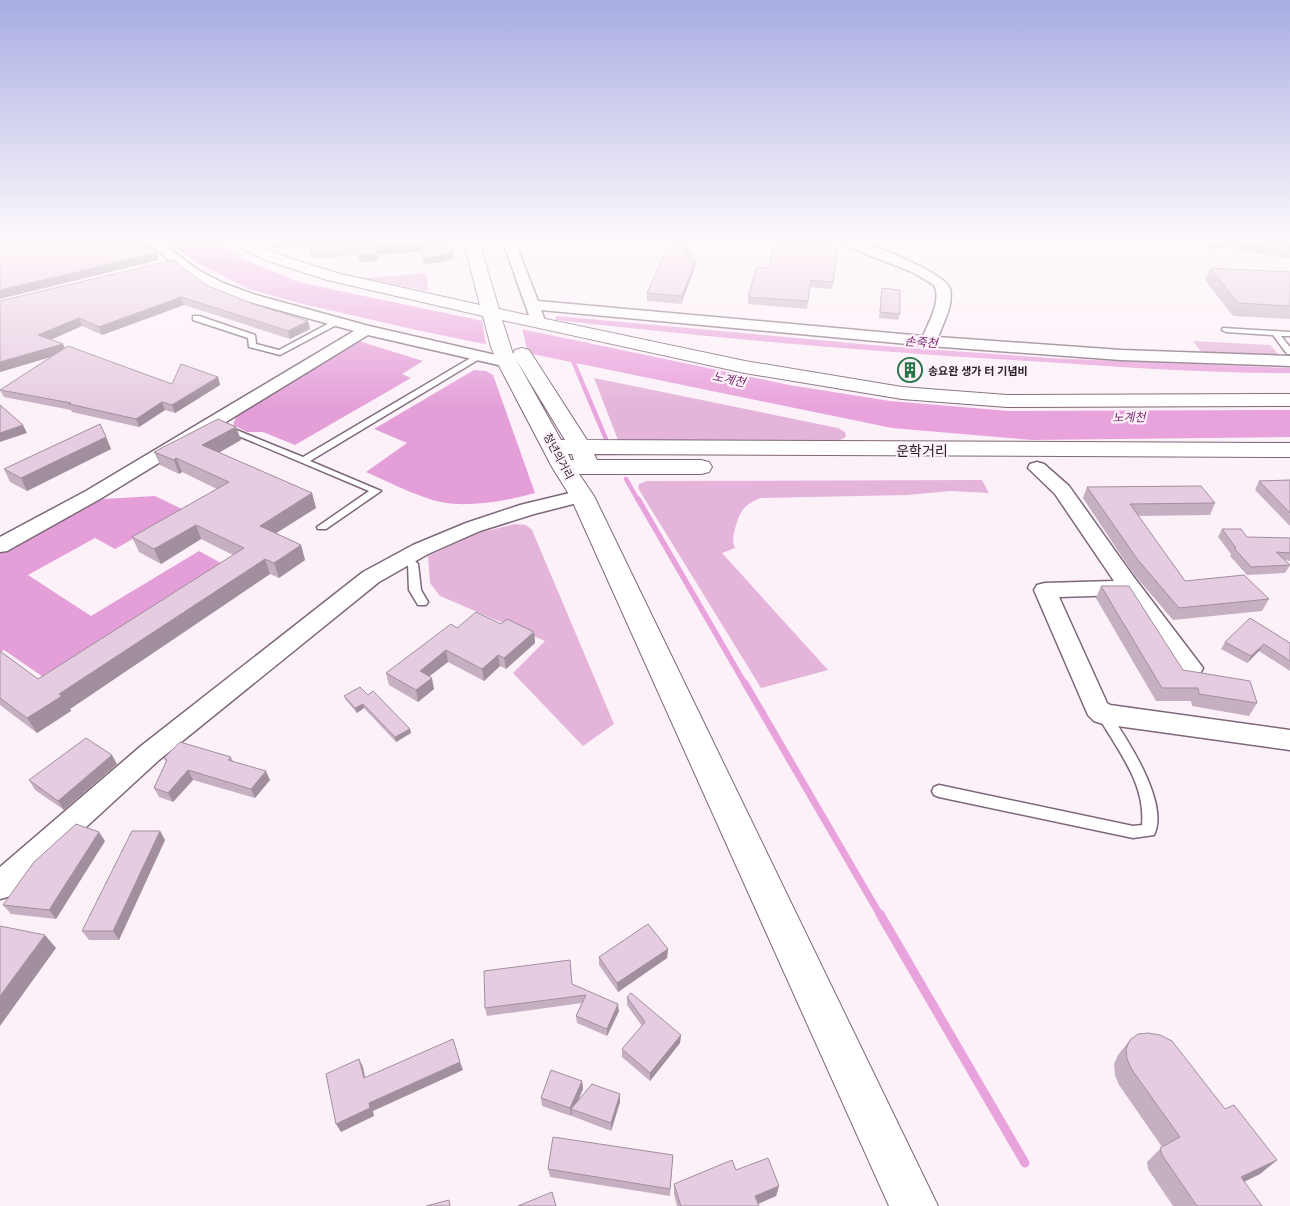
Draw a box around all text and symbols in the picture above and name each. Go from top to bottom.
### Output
water label: 손죽천 [904,332,940,352]
building icon: 송요완 생가 터 기념비 [897,357,923,383]
place label: 송요완 생가 터 기념비 [928,363,1028,378]
water label: 노계천 [711,367,749,391]
water label: 노계천 [1112,408,1148,426]
street label: 청년의거리 [540,430,578,482]
street label: 운학거리 [896,441,948,460]

